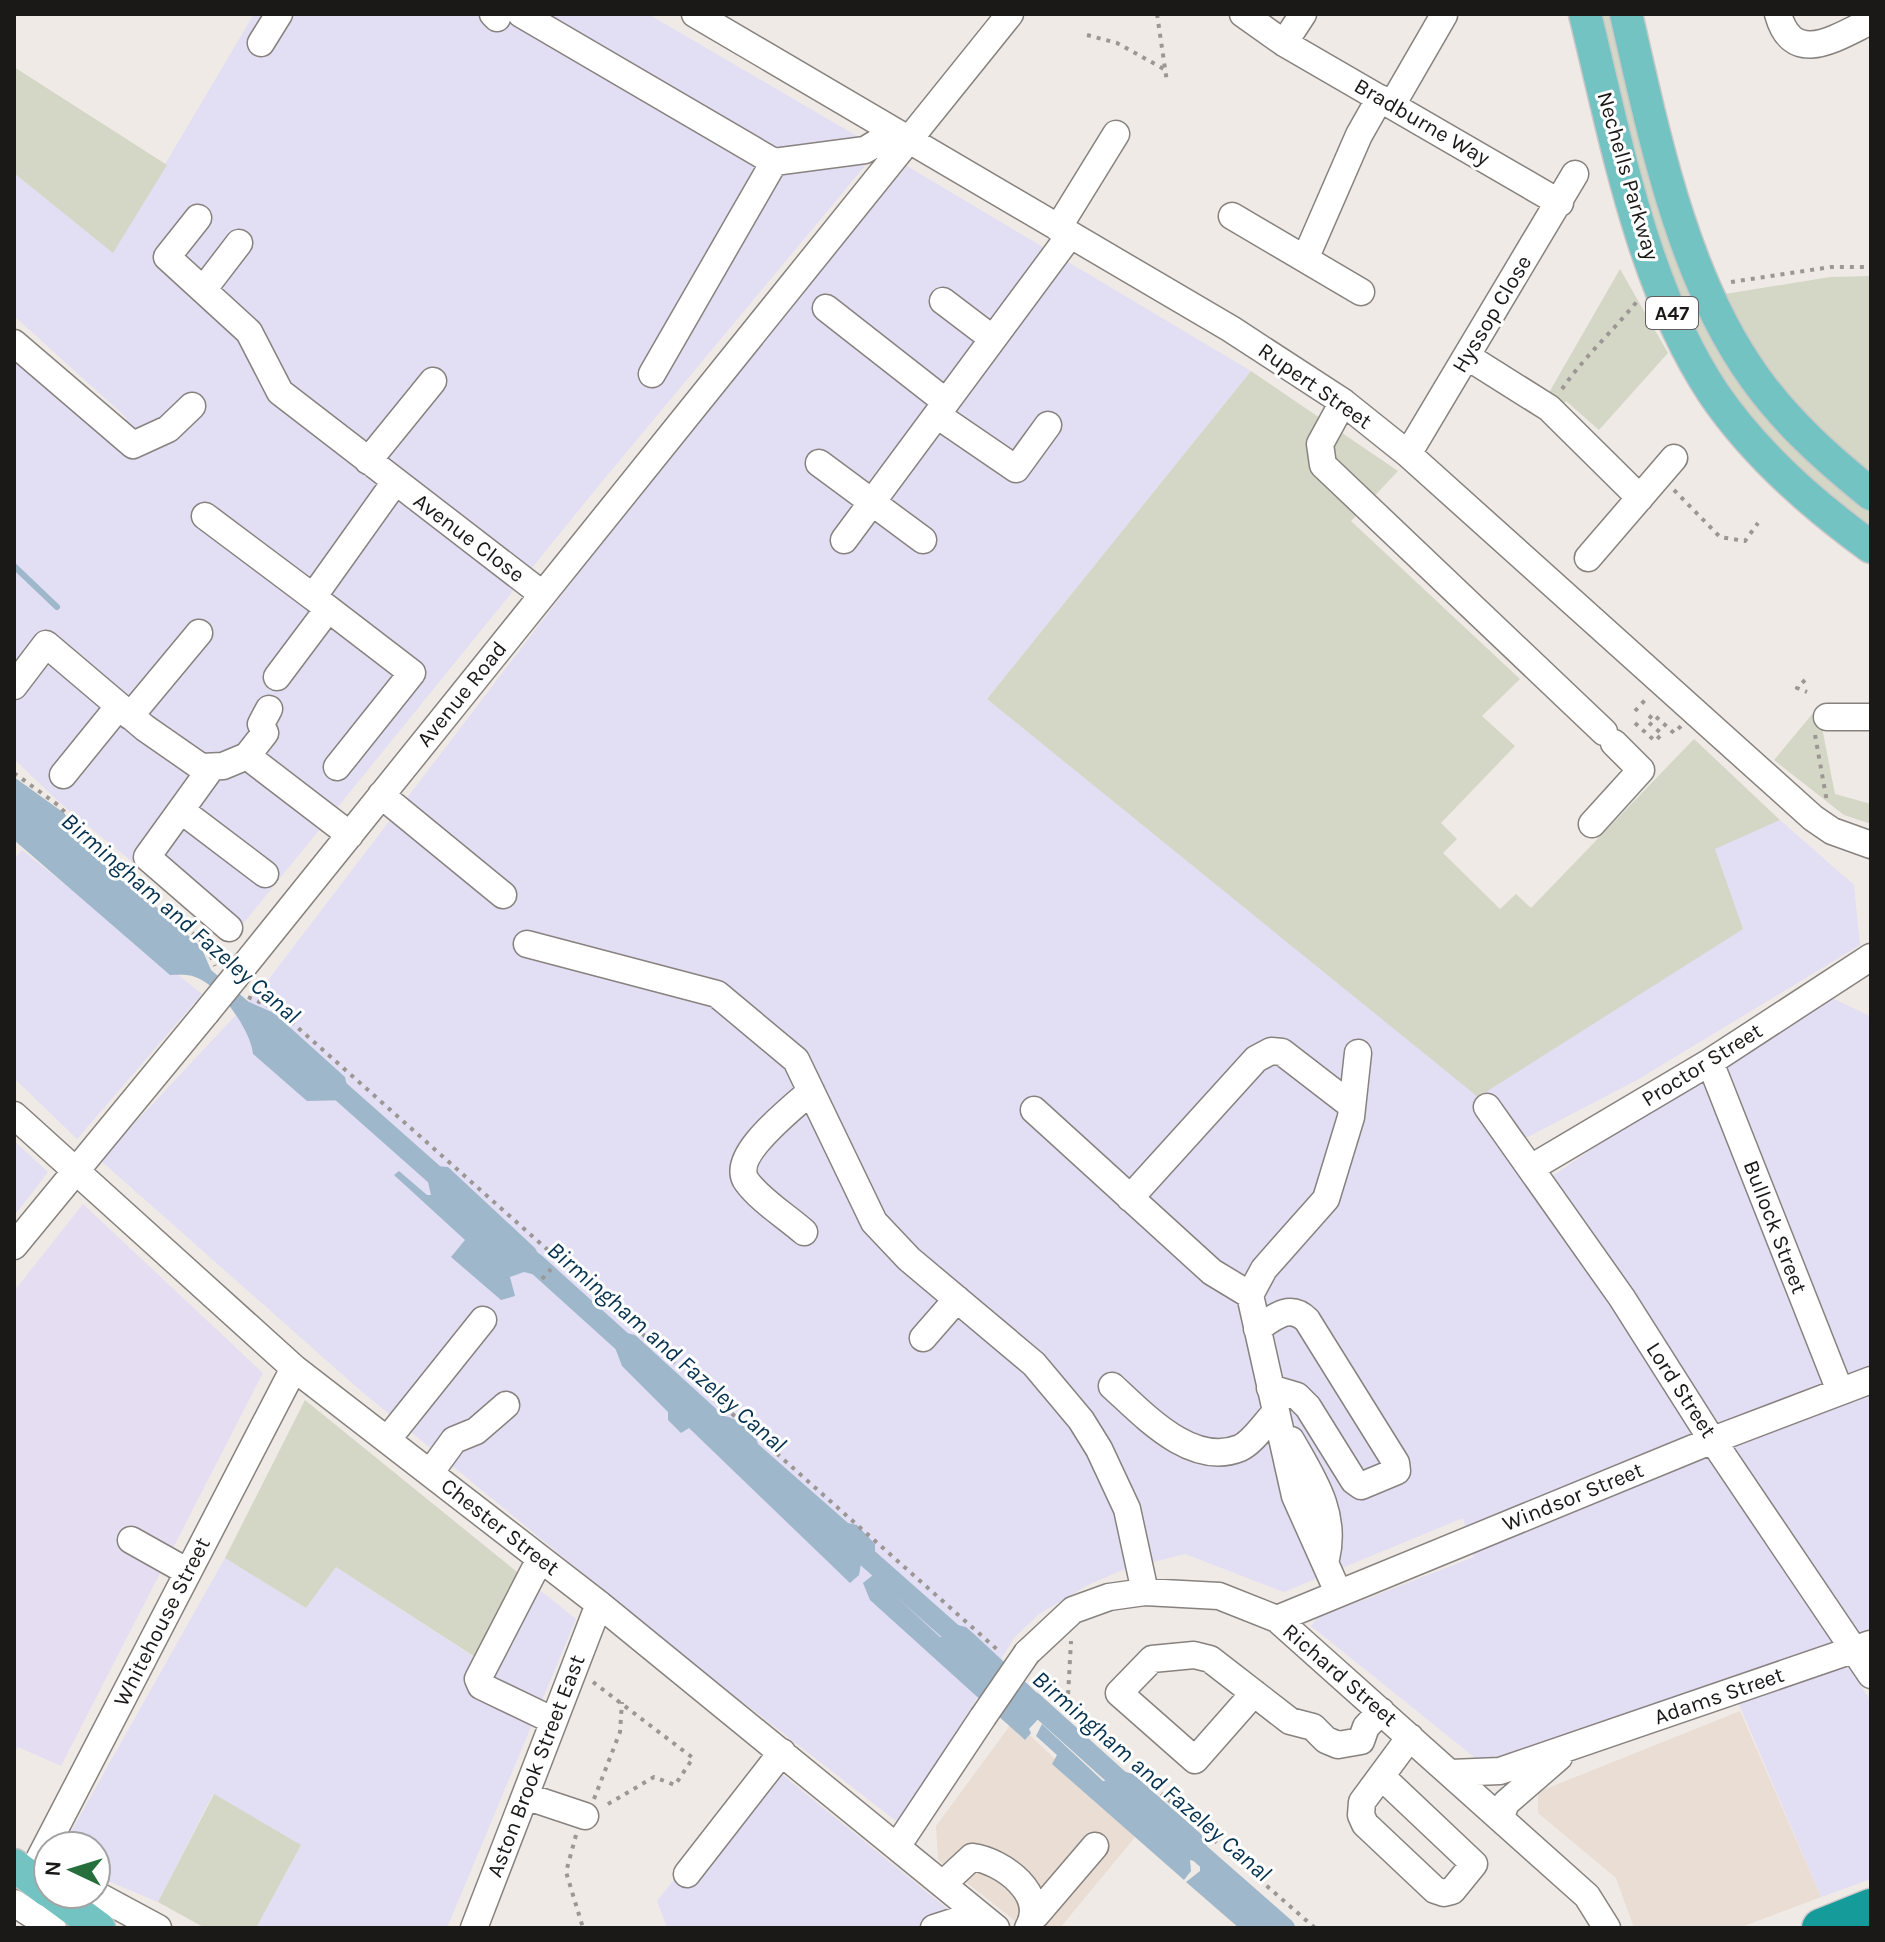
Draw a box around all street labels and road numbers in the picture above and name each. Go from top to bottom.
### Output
street label: Bradburne Way [1350,73,1494,171]
street label: Nechells Parkway [1591,89,1665,263]
street label: Hyssop Close [1447,250,1537,378]
road number: A47 [1646,297,1698,329]
street label: Rupert Street [1253,337,1377,435]
street label: Avenue Close [408,488,530,588]
street label: Avenue Road [412,636,512,752]
street label: Proctor Street [1637,1018,1767,1112]
street label: Bullock Street [1738,1157,1812,1297]
street label: Lord Street [1640,1337,1722,1443]
street label: Windsor Street [1499,1457,1647,1537]
street label: Chester Street [436,1473,564,1581]
street label: Whitehouse Street [108,1533,216,1711]
street label: Richard Street [1277,1618,1403,1732]
street label: Aston Brook Street East [482,1651,590,1881]
street label: Adams Street [1651,1662,1787,1730]

